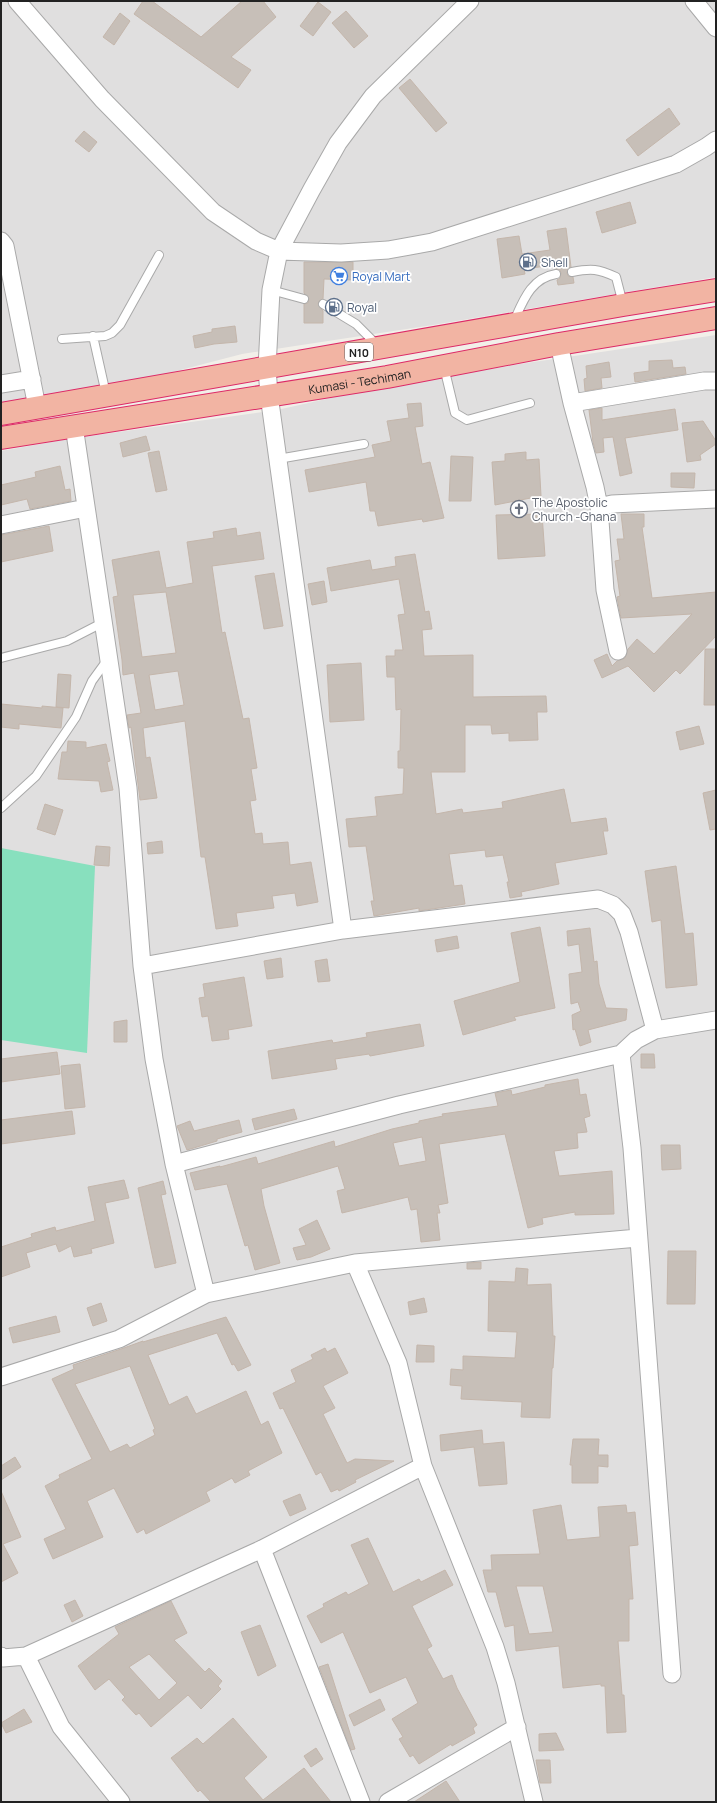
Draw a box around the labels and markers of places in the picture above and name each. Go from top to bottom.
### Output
fuel station icon: Shell [518,252,538,272]
place label: Shell [541,254,568,271]
supermarket icon: Royal Mart [329,266,349,286]
place label: Royal Mart [352,268,410,285]
fuel station icon: Royal [324,297,344,317]
place label: Royal [347,299,377,316]
place label: The Apostolic Church -Ghana [532,494,616,525]
church icon: The Apostolic Church -Ghana [509,499,529,519]

